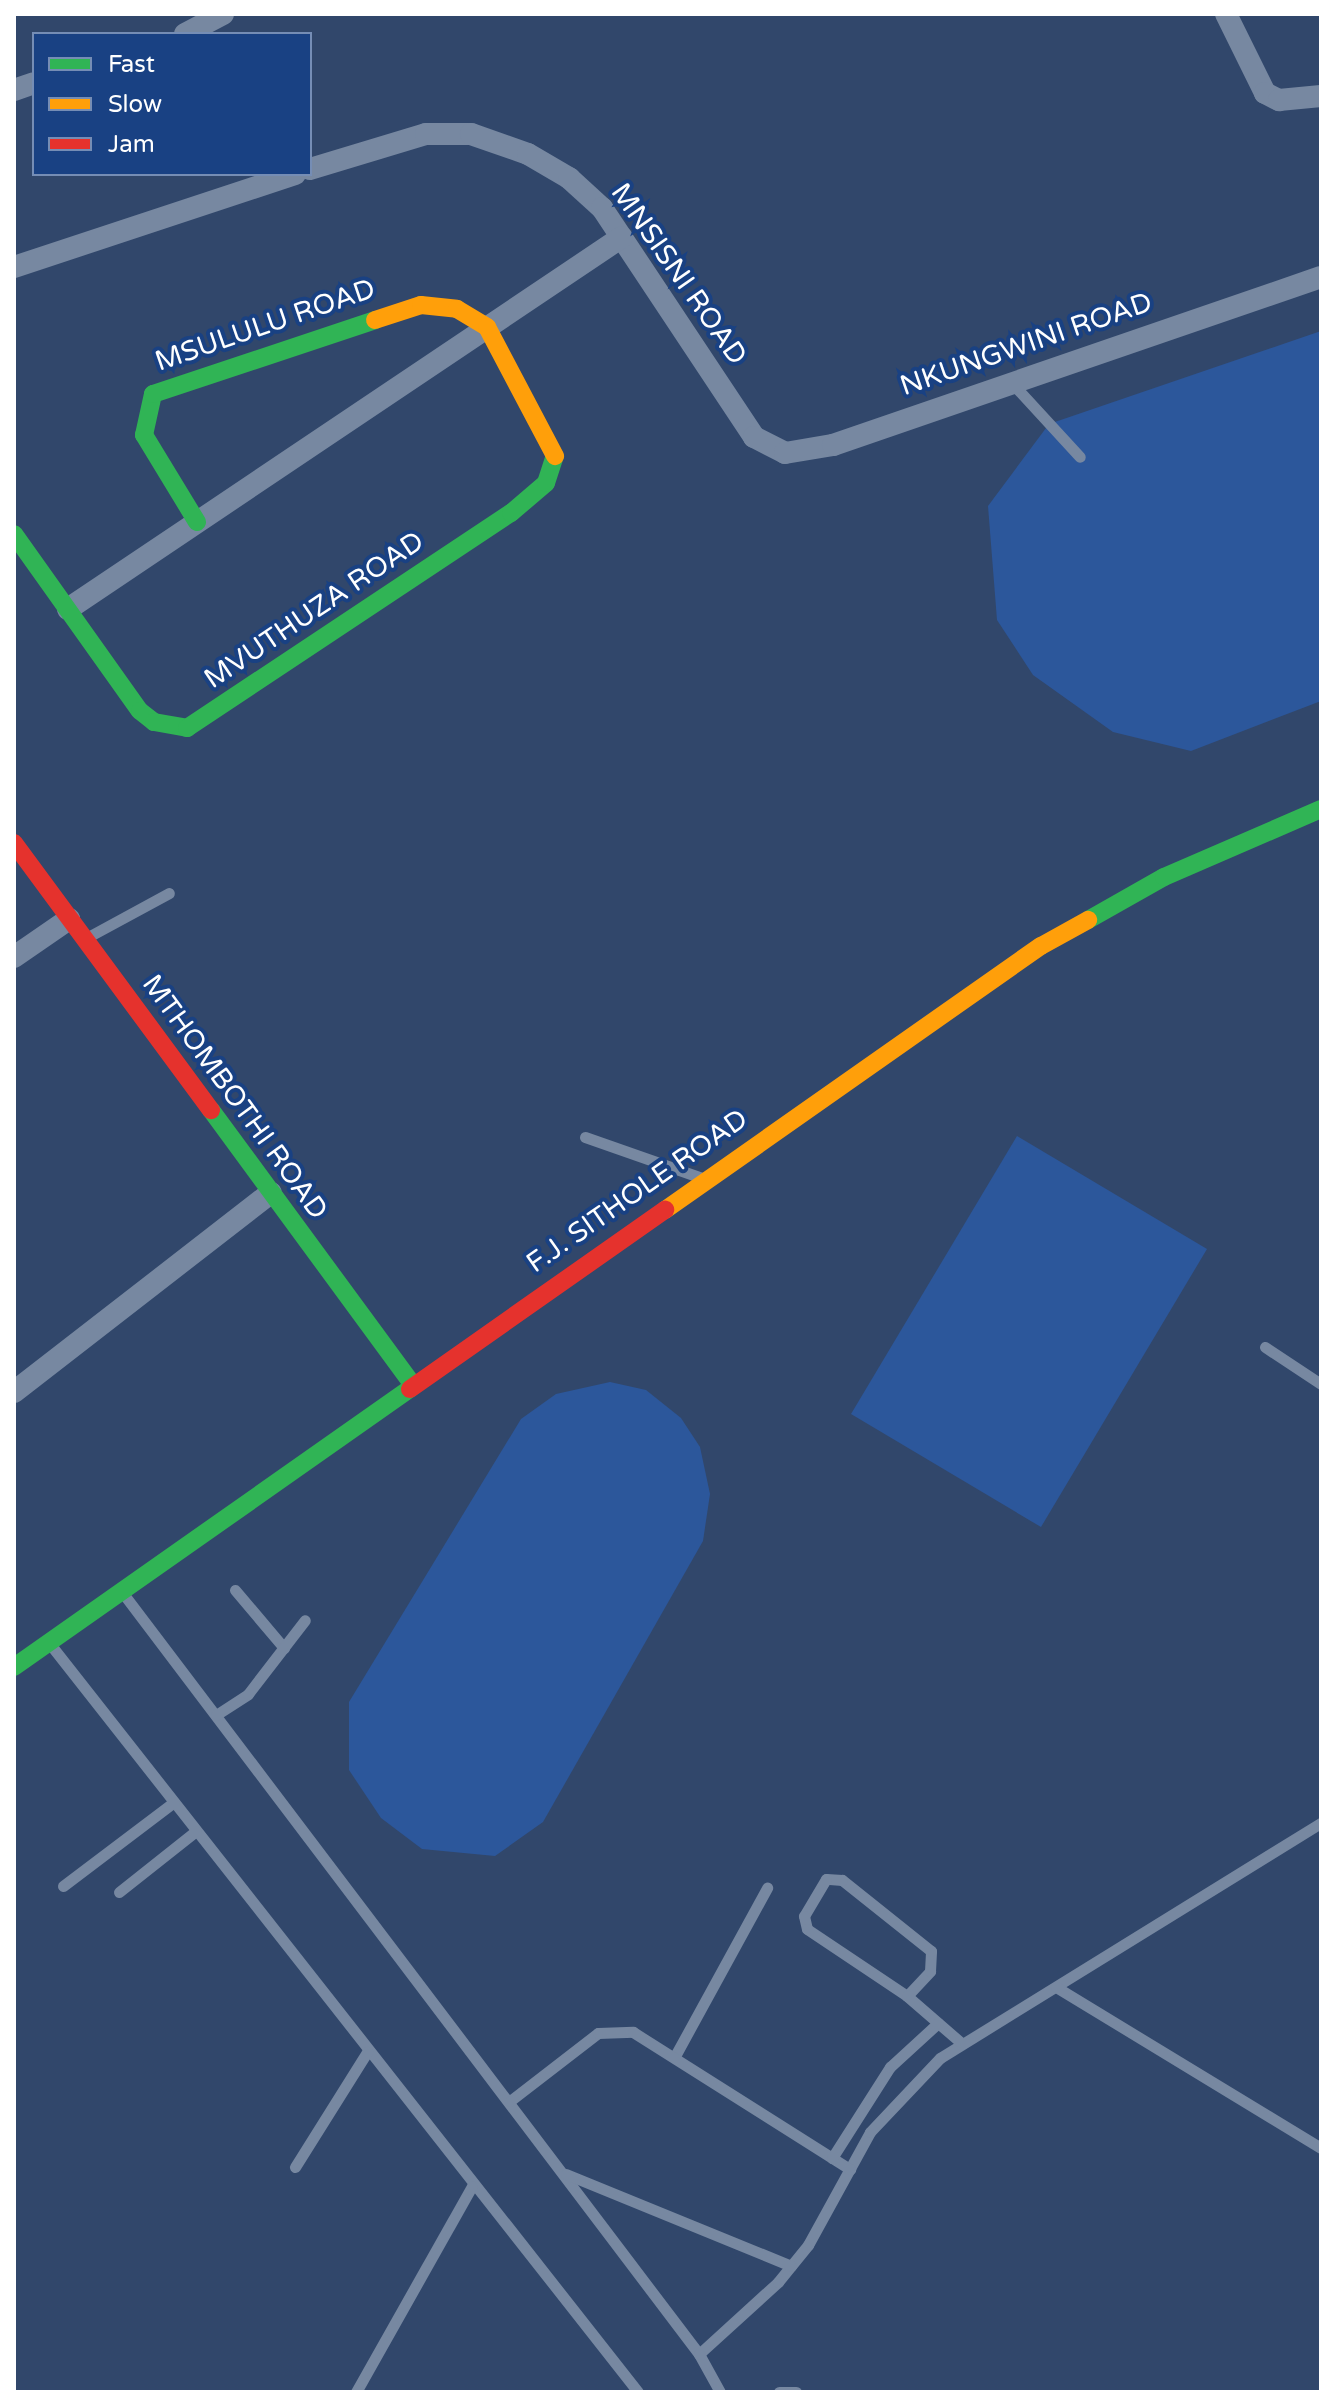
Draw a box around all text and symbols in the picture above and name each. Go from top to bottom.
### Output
legend [32,32,312,176]
text: Fast [108,50,155,79]
text: Slow [108,90,162,119]
text: Jam [108,130,155,159]
street label: MNSISNI ROAD [604,177,754,371]
street label: MSULULU ROAD [151,272,379,378]
street label: NKUNGWINI ROAD [896,285,1156,403]
street label: MVUTHUZA ROAD [198,524,430,696]
street label: MTHOMBOTHI ROAD [135,968,335,1226]
street label: F.J. SITHOLE ROAD [520,1102,754,1280]

